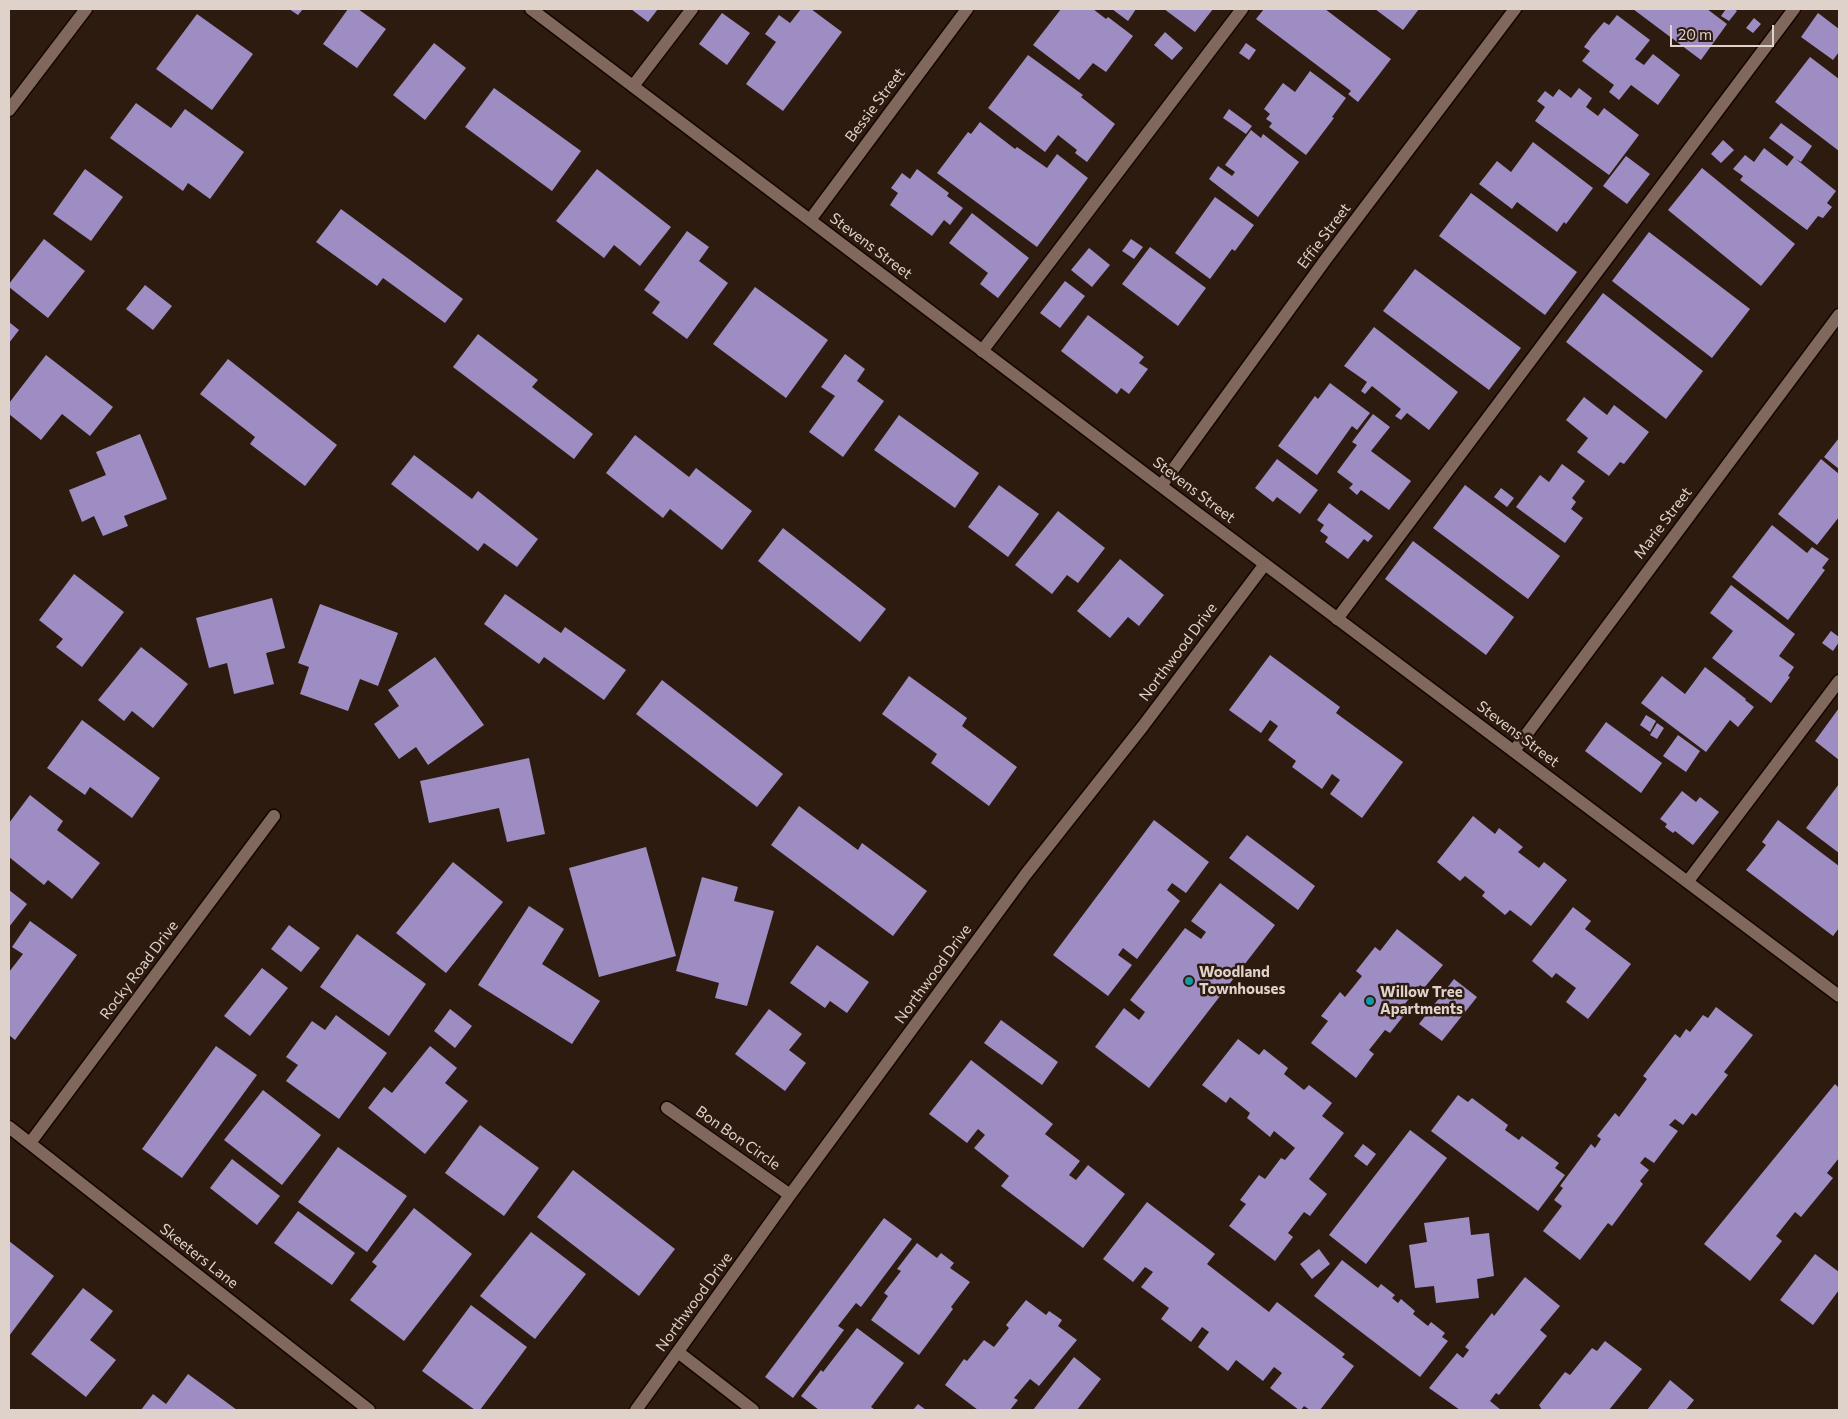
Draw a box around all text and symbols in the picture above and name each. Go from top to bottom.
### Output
scale bar [1673,15,1777,47]
text: 20 m [1678,25,1712,43]
street label: Bessie Street [841,64,909,146]
street label: Effie Street [1294,200,1354,272]
street label: Stevens Street [826,209,916,283]
street label: Stevens Street [1149,453,1239,527]
street label: Marie Street [1630,484,1696,562]
street label: Northwood Drive [1135,599,1221,705]
street label: Stevens Street [1473,697,1563,771]
street label: Rocky Road Drive [96,917,182,1023]
street label: Northwood Drive [891,921,975,1027]
place label: Woodland Townhouses [1199,963,1285,998]
marker: Woodland Townhouses [1183,975,1195,987]
place label: Willow Tree Apartments [1380,983,1463,1018]
marker: Willow Tree Apartments [1364,995,1376,1007]
street label: Bon Bon Circle [692,1102,784,1174]
street label: Skeeters Lane [156,1220,242,1292]
street label: Northwood Drive [652,1249,736,1355]

